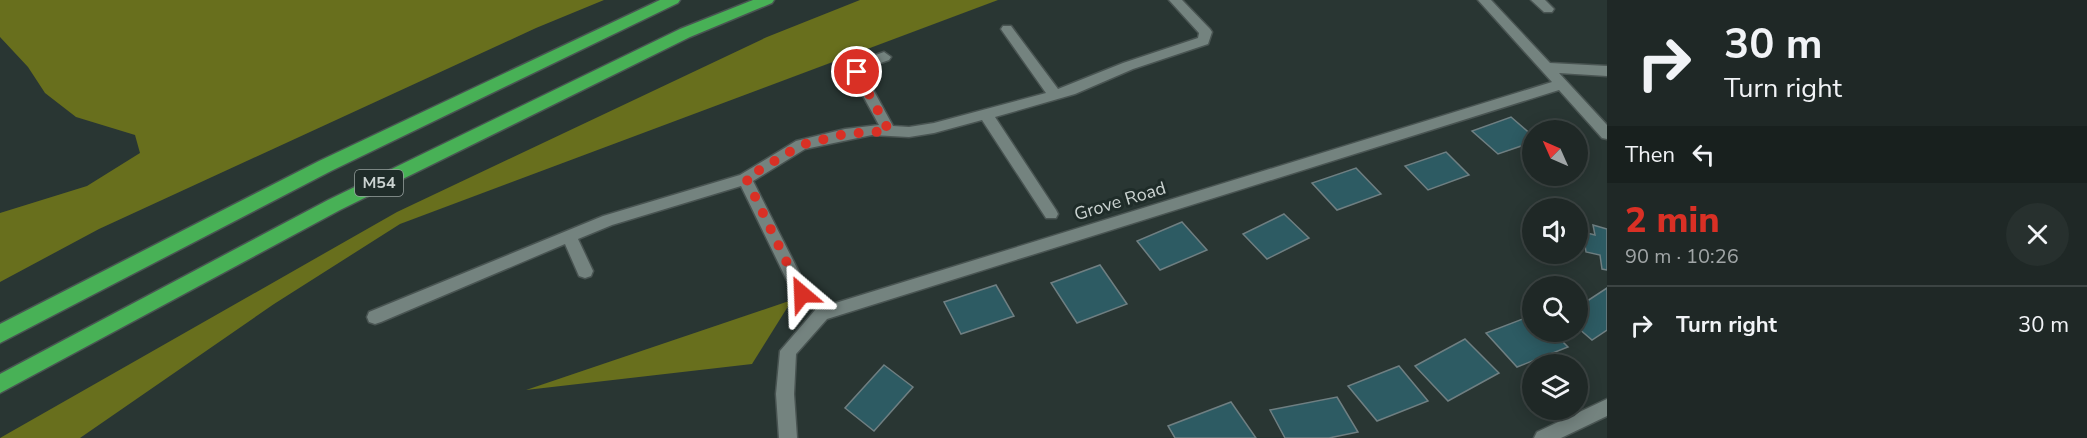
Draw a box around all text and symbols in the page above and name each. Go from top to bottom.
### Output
text: 30 m [1724,16,1823,73]
icon: right [1625,24,1703,102]
pin [831,46,882,97]
icon: arrive [840,55,873,88]
text: Turn right [1724,70,1842,107]
north arrow [1522,120,1588,186]
map controls [1522,120,1588,420]
icon: left [1687,138,1720,171]
text: Then [1625,140,1675,170]
road number: M54 [355,170,403,196]
street label: Grove Road [1071,176,1169,226]
text: 2 min [1625,196,1720,245]
button: sound [1522,198,1588,264]
button: close [2006,203,2069,266]
text: 90 m · 10:26 [1625,243,1739,270]
position arrow [770,262,834,326]
button: search [1522,276,1588,342]
icon: right [1625,309,1658,342]
text: Turn right [1676,310,1777,340]
text: 30 m [2018,310,2069,340]
button: layers [1522,354,1588,420]

